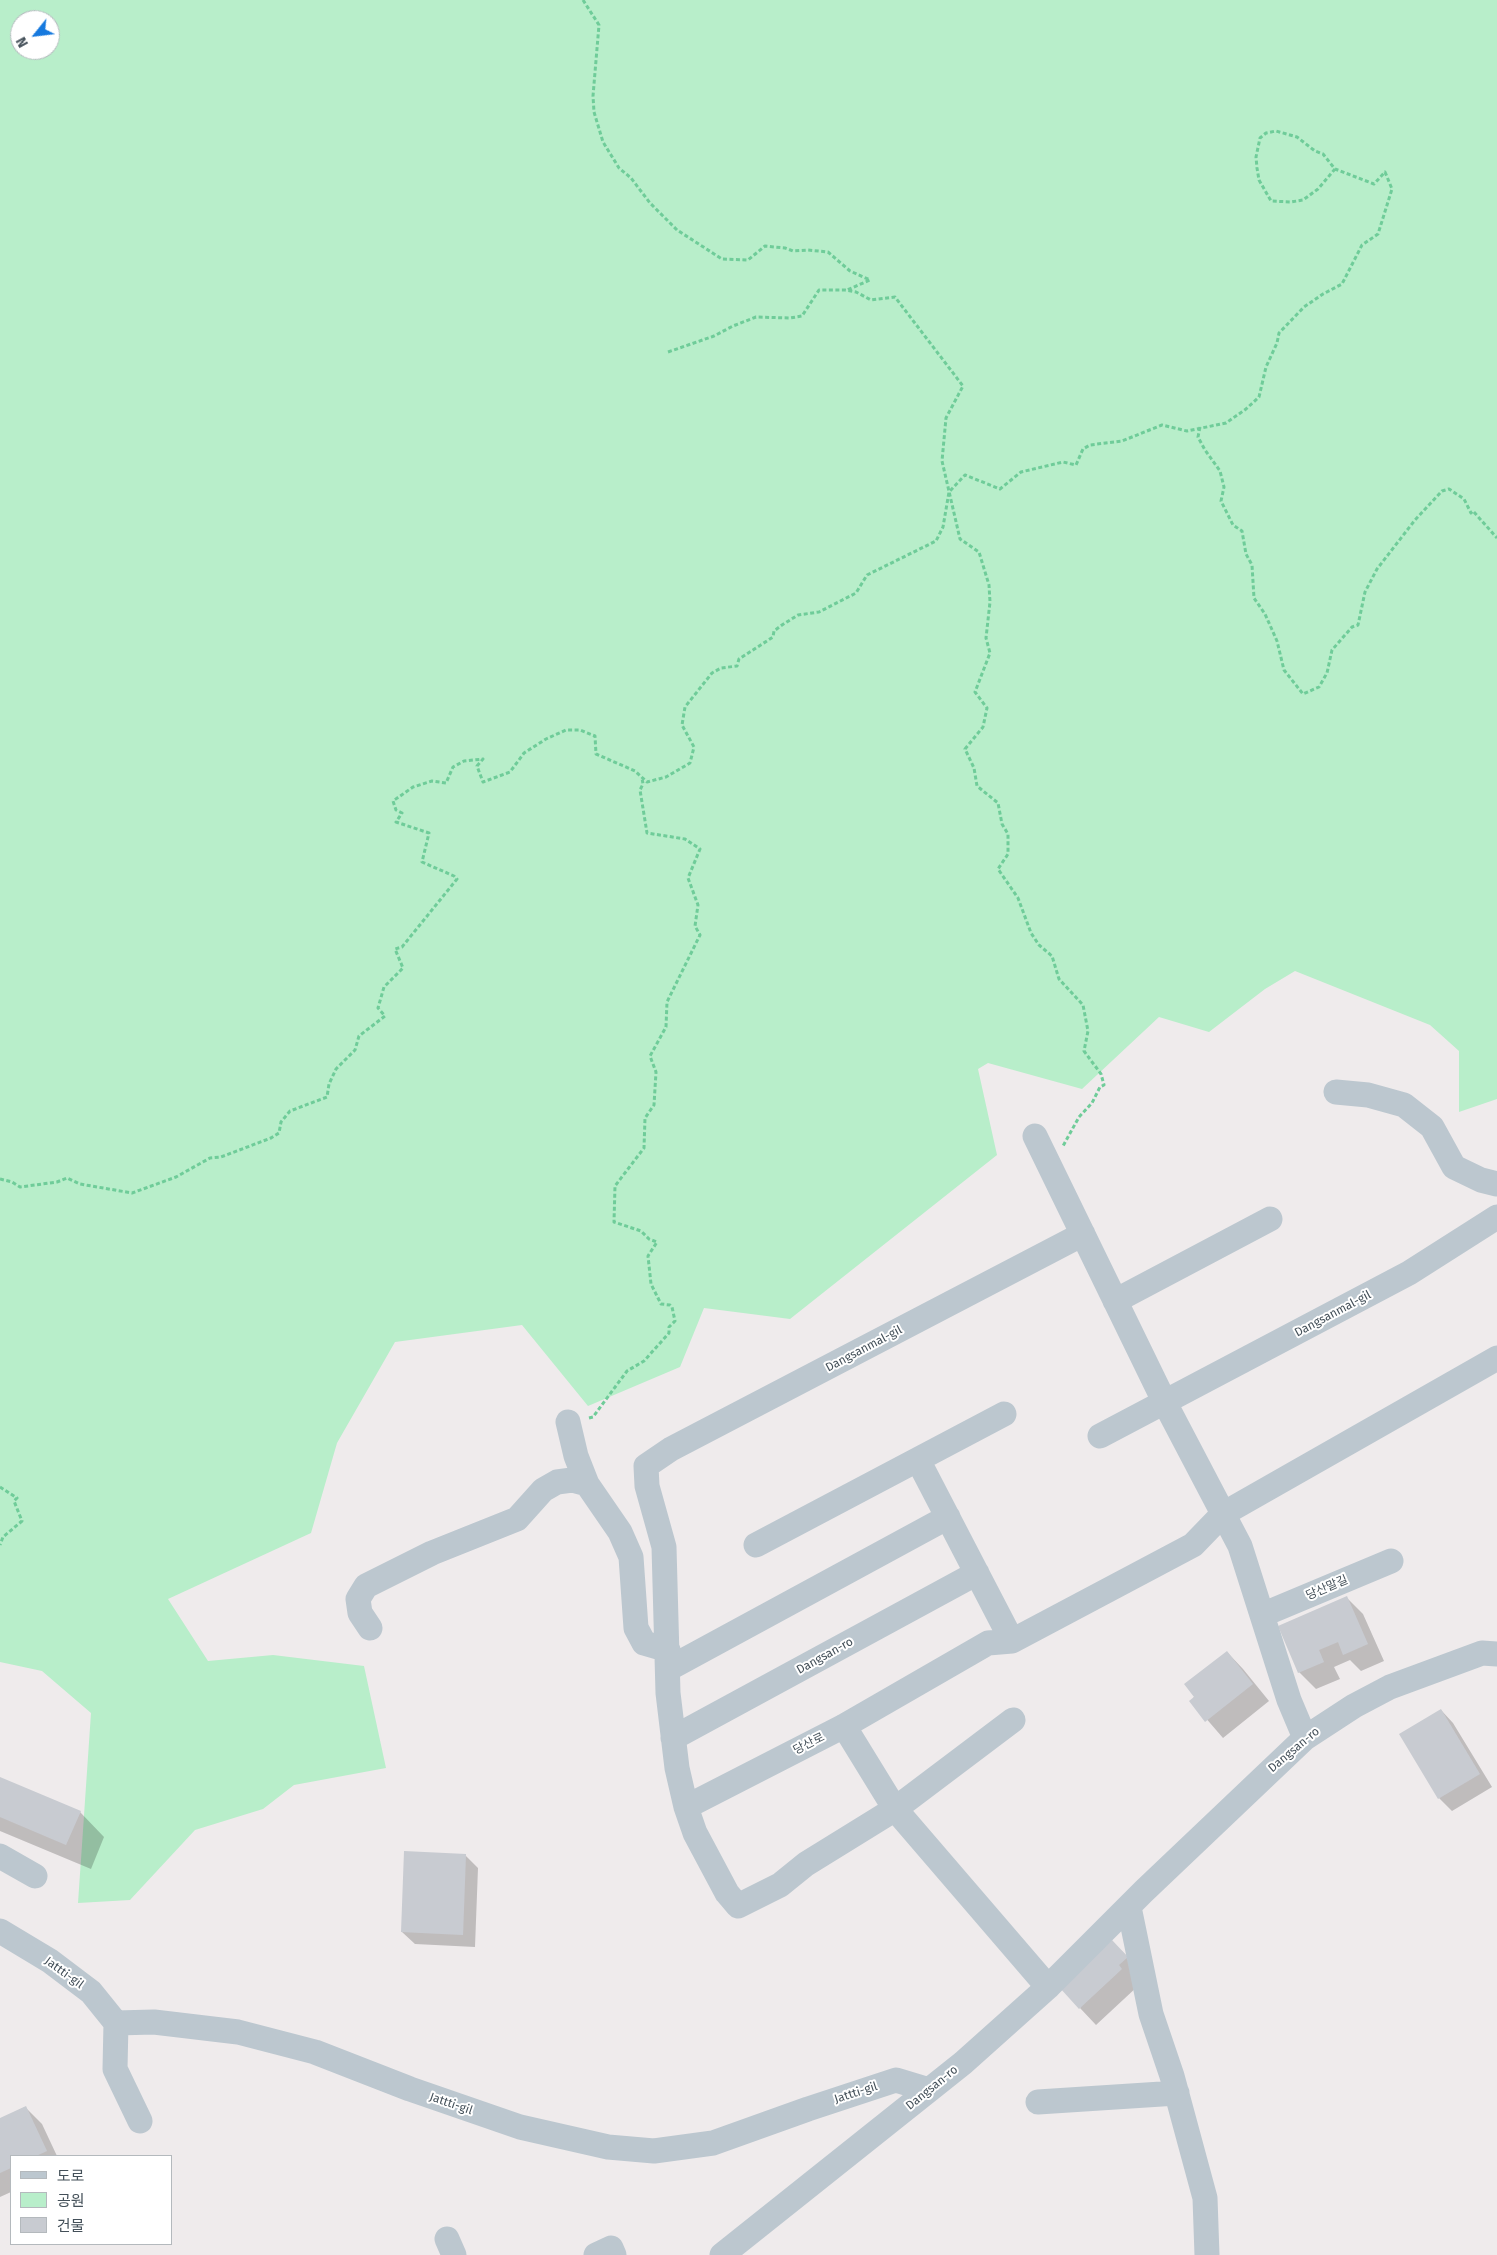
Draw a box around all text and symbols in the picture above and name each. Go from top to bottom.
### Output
north arrow [10,10,60,60]
text: N [13,34,32,50]
street label: Dangsanmal-gil [1292,1288,1374,1340]
street label: Dangsanmal-gil [823,1323,905,1375]
street label: 당산말길 [1304,1573,1350,1603]
street label: Dangsan-ro [794,1635,856,1677]
street label: Dangsan-ro [1265,1724,1323,1776]
street label: 당산로 [791,1730,827,1758]
street label: Jattti-gil [42,1954,86,1992]
street label: Dangsan-ro [903,2063,961,2113]
street label: Jattti-gil [833,2079,879,2107]
street label: Jattti-gil [428,2090,474,2118]
legend [10,2155,172,2245]
text: 도로 [57,2167,85,2185]
text: 공원 [57,2192,85,2210]
text: 건물 [57,2217,85,2235]

